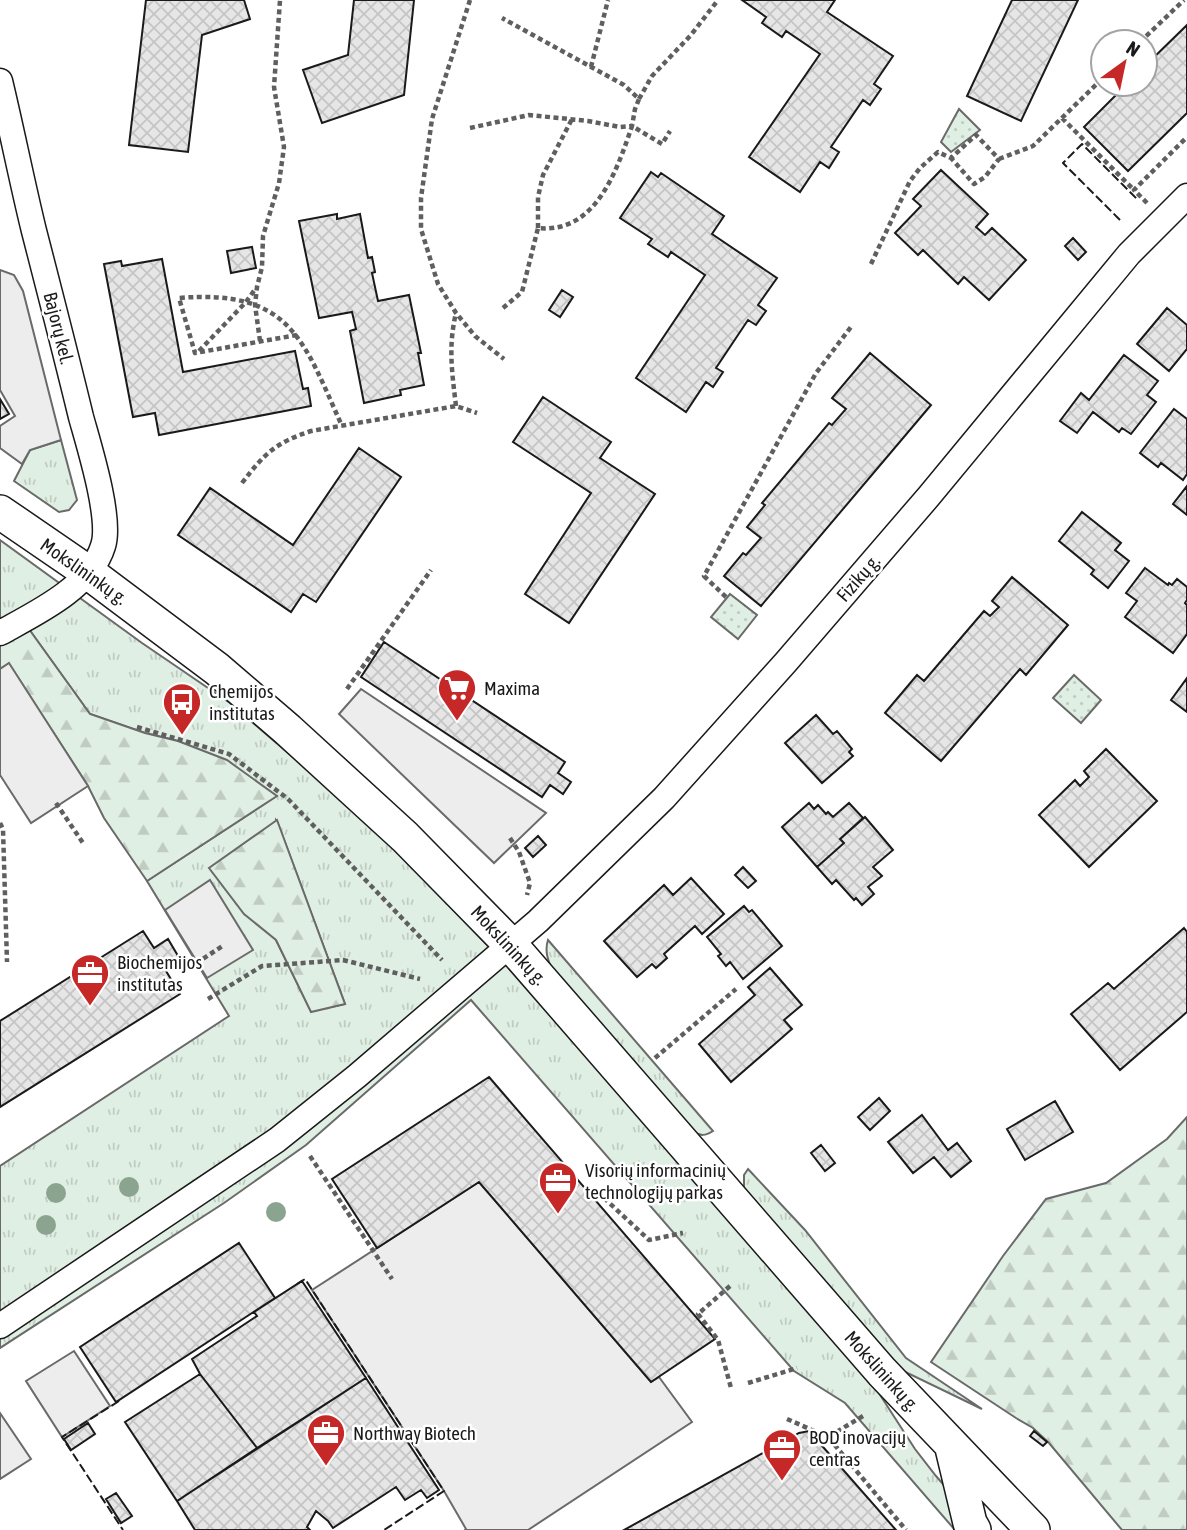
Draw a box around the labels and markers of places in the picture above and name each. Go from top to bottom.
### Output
supermarket icon: Maxima [436,667,478,722]
place label: Maxima [484,677,540,699]
place label: Chemijos institutas [209,680,275,724]
bus stop icon: Chemijos institutas [161,681,203,736]
place label: Biochemijos institutas [117,951,203,995]
office icon: Biochemijos institutas [69,952,111,1007]
place label: Visorių informacinių technologijų parkas [585,1159,726,1203]
office icon: Visorių informacinių technologijų parkas [537,1160,579,1215]
office icon: Northway Biotech [305,1412,347,1467]
place label: Northway Biotech [353,1422,476,1444]
place label: BOD inovacijų centras [809,1426,906,1470]
office icon: BOD inovacijų centras [761,1427,803,1482]

